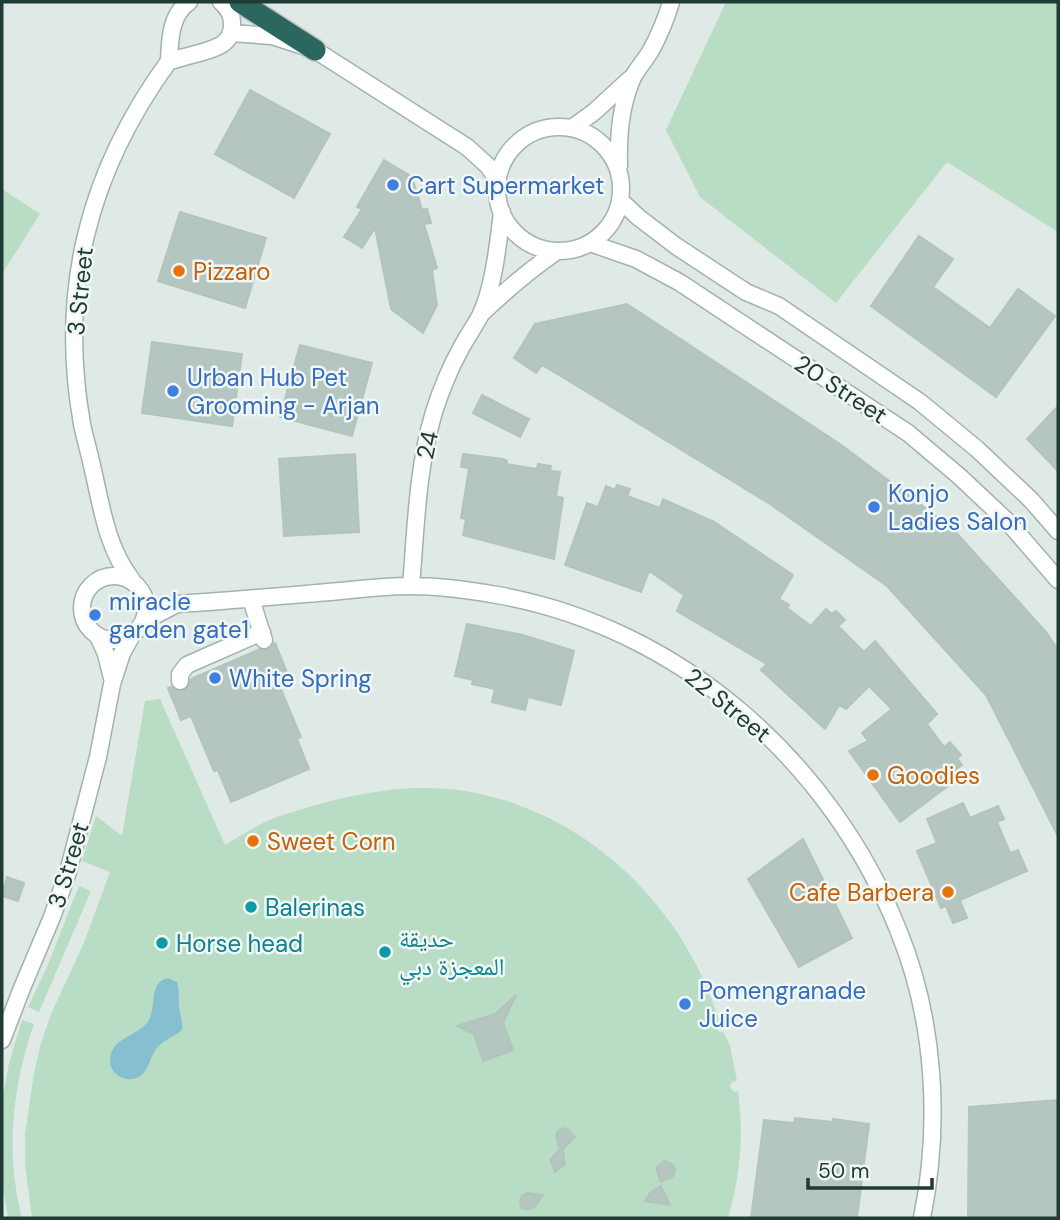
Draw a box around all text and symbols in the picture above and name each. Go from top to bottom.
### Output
place label: Cart Supermarket [407,170,604,201]
marker: Cart Supermarket [385,177,401,193]
street label: 3 Street [60,245,100,337]
place label: Pizzaro [193,256,270,287]
marker: Pizzaro [171,263,187,279]
street label: 20 Street [789,348,893,430]
place label: Urban Hub Pet Grooming - Arjan [187,362,380,421]
marker: Urban Hub Pet Grooming - Arjan [165,383,181,399]
street label: 24 [409,428,445,462]
place label: Konjo Ladies Salon [888,478,1027,537]
marker: Konjo Ladies Salon [866,499,882,515]
place label: miracle garden gate1 [109,586,249,645]
marker: miracle garden gate1 [87,607,103,623]
street label: 22 Street [679,661,777,749]
place label: White Spring [229,663,372,694]
marker: White Spring [207,670,223,686]
place label: Goodies [887,760,980,791]
marker: Goodies [865,767,881,783]
street label: 3 Street [40,818,96,912]
place label: Sweet Corn [267,826,396,857]
marker: Sweet Corn [245,833,261,849]
place label: Cafe Barbera [789,877,934,908]
marker: Cafe Barbera [940,884,956,900]
place label: Balerinas [265,892,365,923]
marker: Balerinas [243,899,259,915]
place label: حديقة المعجزة دبي [399,923,505,986]
place label: Horse head [176,928,303,959]
marker: Horse head [154,935,170,951]
marker: حديقة المعجزة دبي [377,944,393,960]
place label: Pomengranade Juice [699,975,866,1034]
marker: Pomengranade Juice [677,996,693,1012]
scale bar [808,1146,932,1190]
text: 50 m [818,1157,869,1185]

